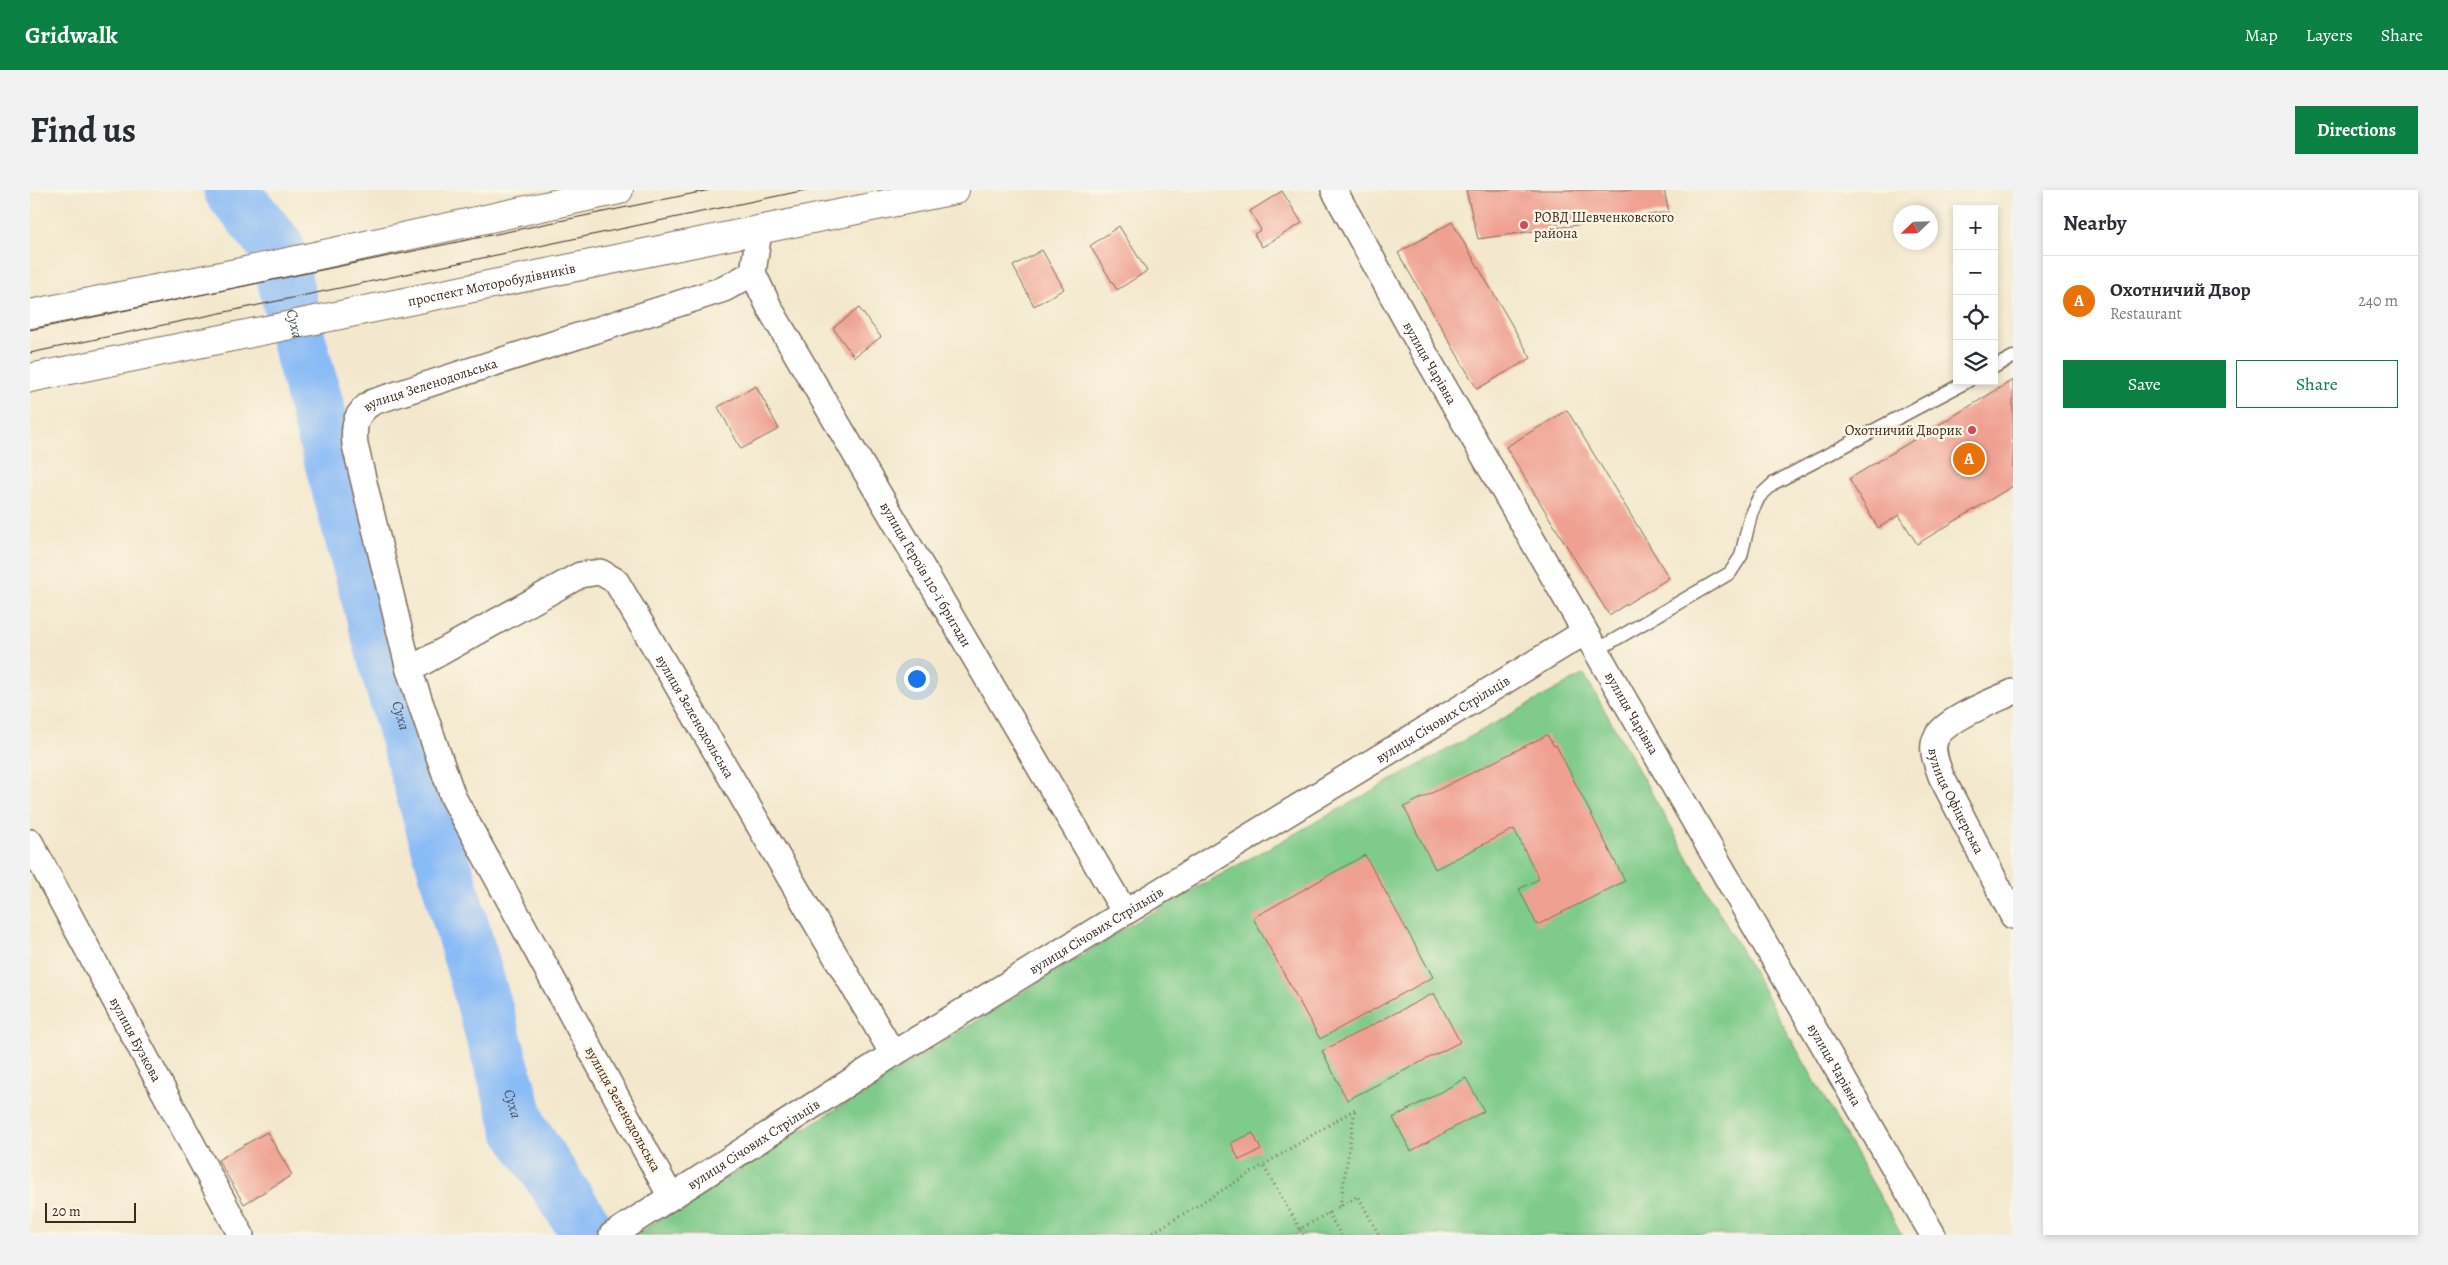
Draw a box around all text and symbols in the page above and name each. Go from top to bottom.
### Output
text: Gridwalk [25,19,118,51]
text: Map [2245,23,2278,47]
text: Layers [2306,23,2353,47]
text: Share [2381,23,2423,47]
text: Find us [30,106,136,154]
button: Directions [2295,106,2418,154]
north arrow [1893,205,1938,250]
map controls [1953,205,1998,385]
button: + [1953,205,1998,250]
place label: РОВД Шевченковского района [1534,208,1674,243]
text: Nearby [2063,209,2126,237]
marker: РОВД Шевченковского района [1518,219,1530,231]
button: − [1953,250,1998,295]
street label: проспект Моторобудівників [406,258,577,311]
text: Охотничий Двор [2110,277,2251,303]
text: A [2074,290,2084,312]
text: 240 m [2358,290,2398,312]
button: locate [1953,295,1998,340]
text: Restaurant [2110,303,2182,325]
water label: Суха [282,307,308,340]
street label: вулиця Чарівна [1399,318,1462,408]
button: layers [1953,340,1998,385]
street label: вулиця Зеленодольська [358,353,500,416]
button: Save [2063,360,2226,408]
button: Share [2236,360,2398,408]
place label: Охотничий Дворик [1845,421,1962,440]
marker: Охотничий Дворик [1966,424,1978,436]
pin: A [1953,440,1985,478]
street label: вулиця Героїв 110-ї бригади [876,498,976,650]
street label: вулиця Зеленодольська [652,651,739,782]
your location [904,666,930,692]
street label: вулиця Чарівна [1601,668,1664,758]
street label: вулиця Січових Стрільців [1372,670,1514,767]
water label: Суха [387,699,415,733]
street label: вулиця Офіцерська [1924,747,1989,857]
street label: вулиця Січових Стрільців [1025,882,1167,978]
street label: вулиця Бузкова [105,994,167,1085]
street label: вулиця Чарівна [1803,1020,1866,1110]
street label: вулиця Зеленодольська [581,1043,666,1175]
water label: Суха [499,1087,526,1121]
street label: вулиця Січових Стрільців [683,1094,823,1194]
scale bar [45,1200,136,1223]
text: 20 m [52,1202,81,1221]

